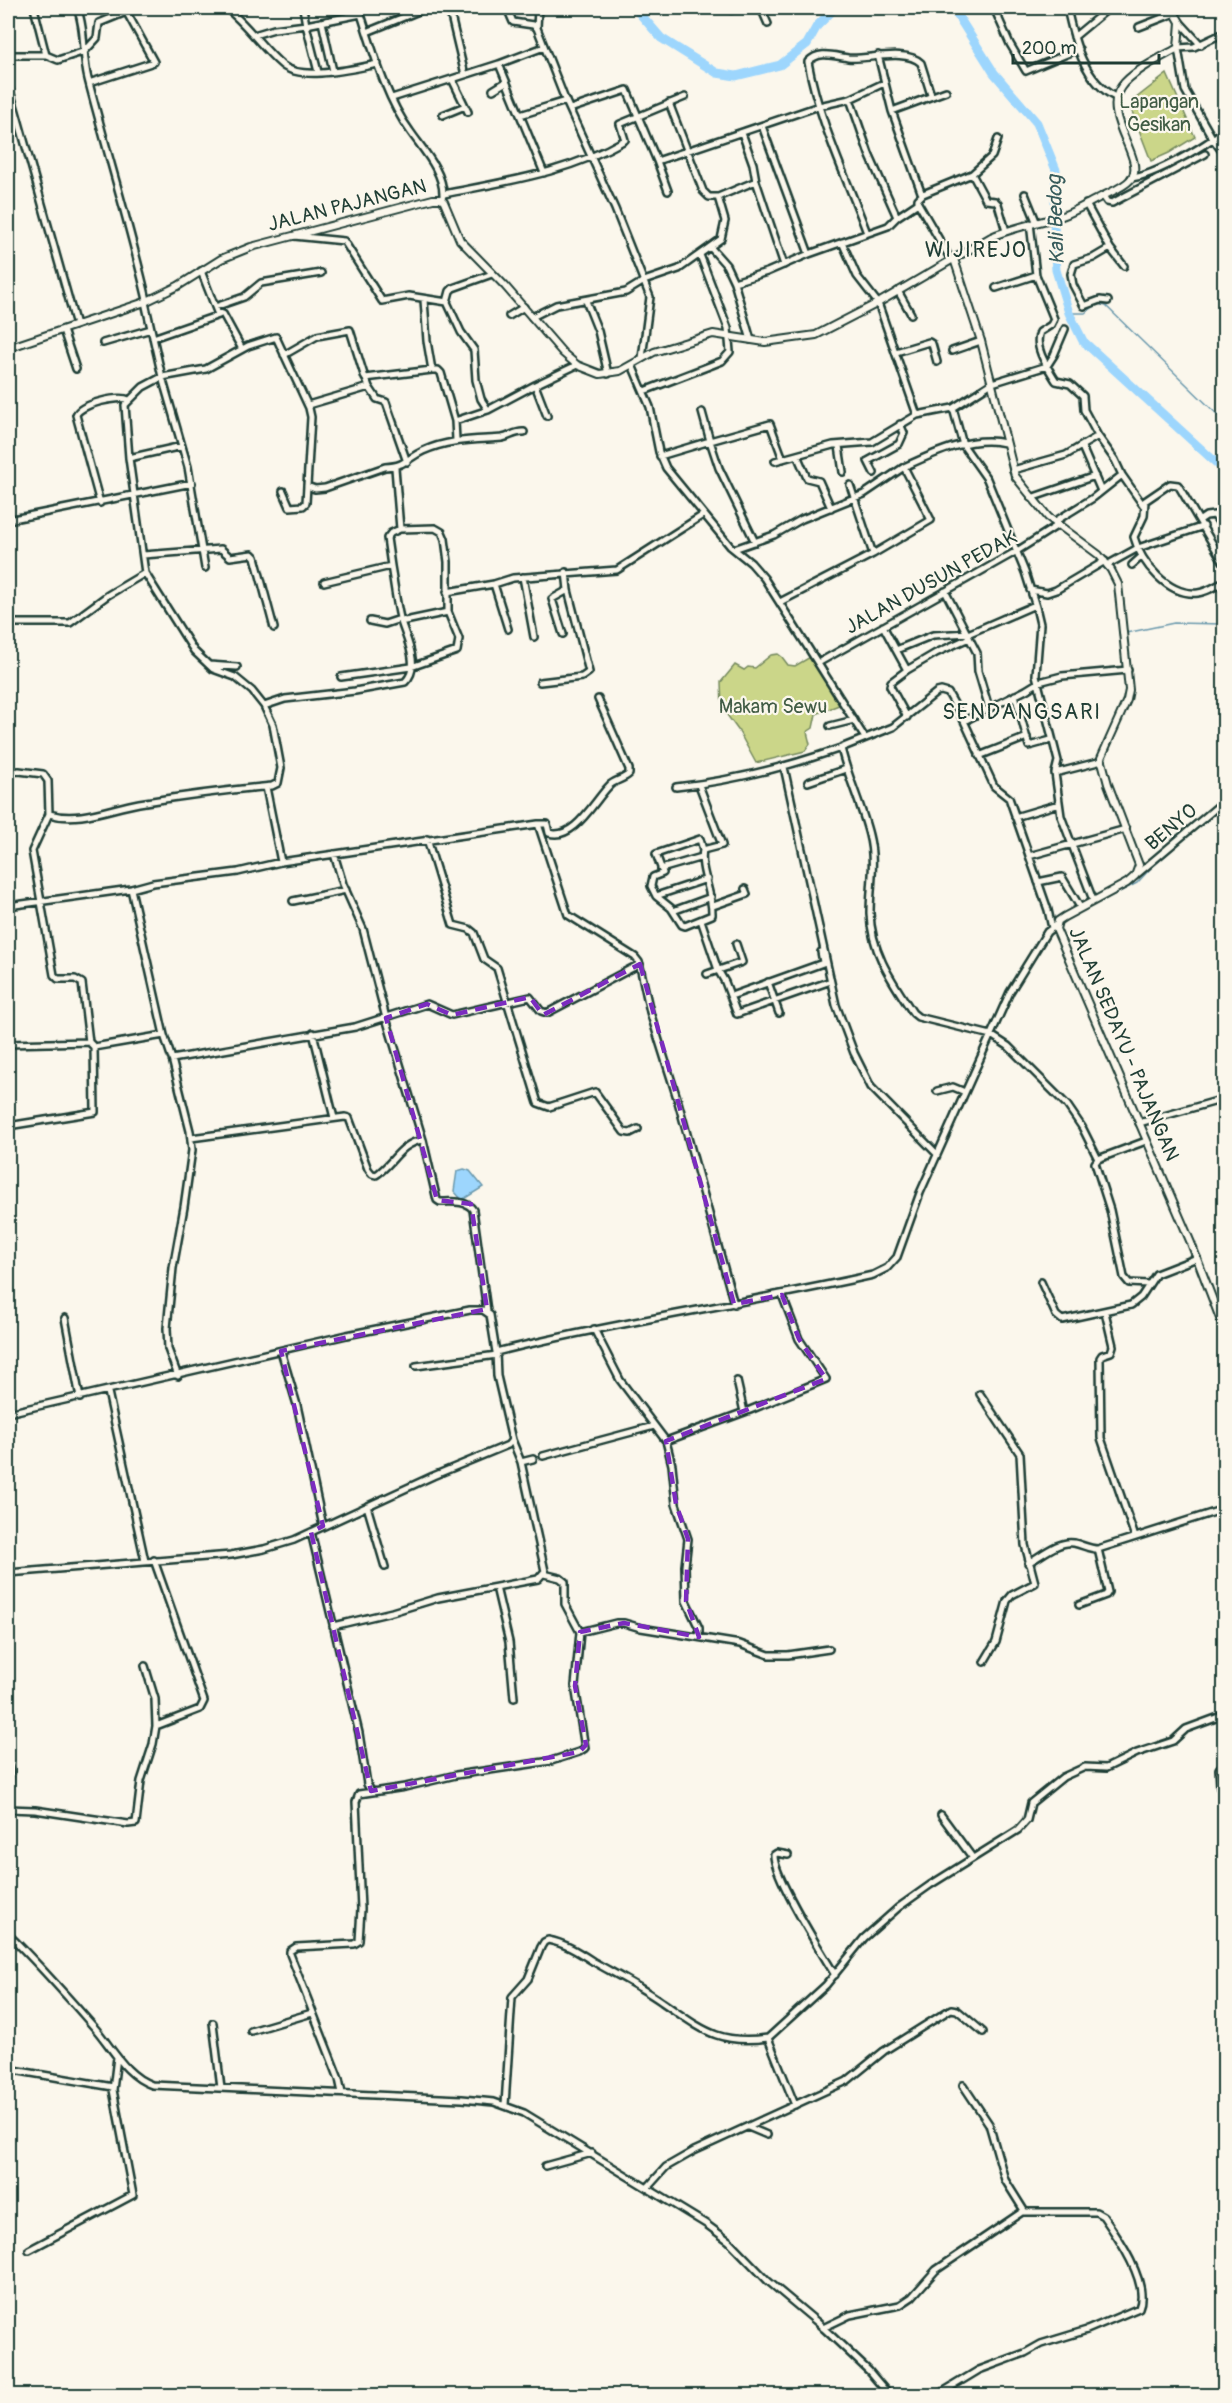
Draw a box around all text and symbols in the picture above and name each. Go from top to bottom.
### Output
scale bar [1013,27,1158,65]
text: 200 m [1022,37,1077,60]
park label: Lapangan Gesikan [1119,89,1199,137]
street label: JALAN PAJANGAN [265,173,429,237]
water label: Kali Bedog [1041,173,1071,265]
district label: WIJIREJO [925,236,1027,264]
street label: JALAN DUSUN PEDAK [841,524,1021,640]
park label: Makam Sewu [719,694,827,719]
district label: SENDANGSARI [942,698,1102,726]
street label: BENYO [1140,798,1202,856]
street label: JALAN SEDAYU - PAJANGAN [1063,923,1185,1165]

